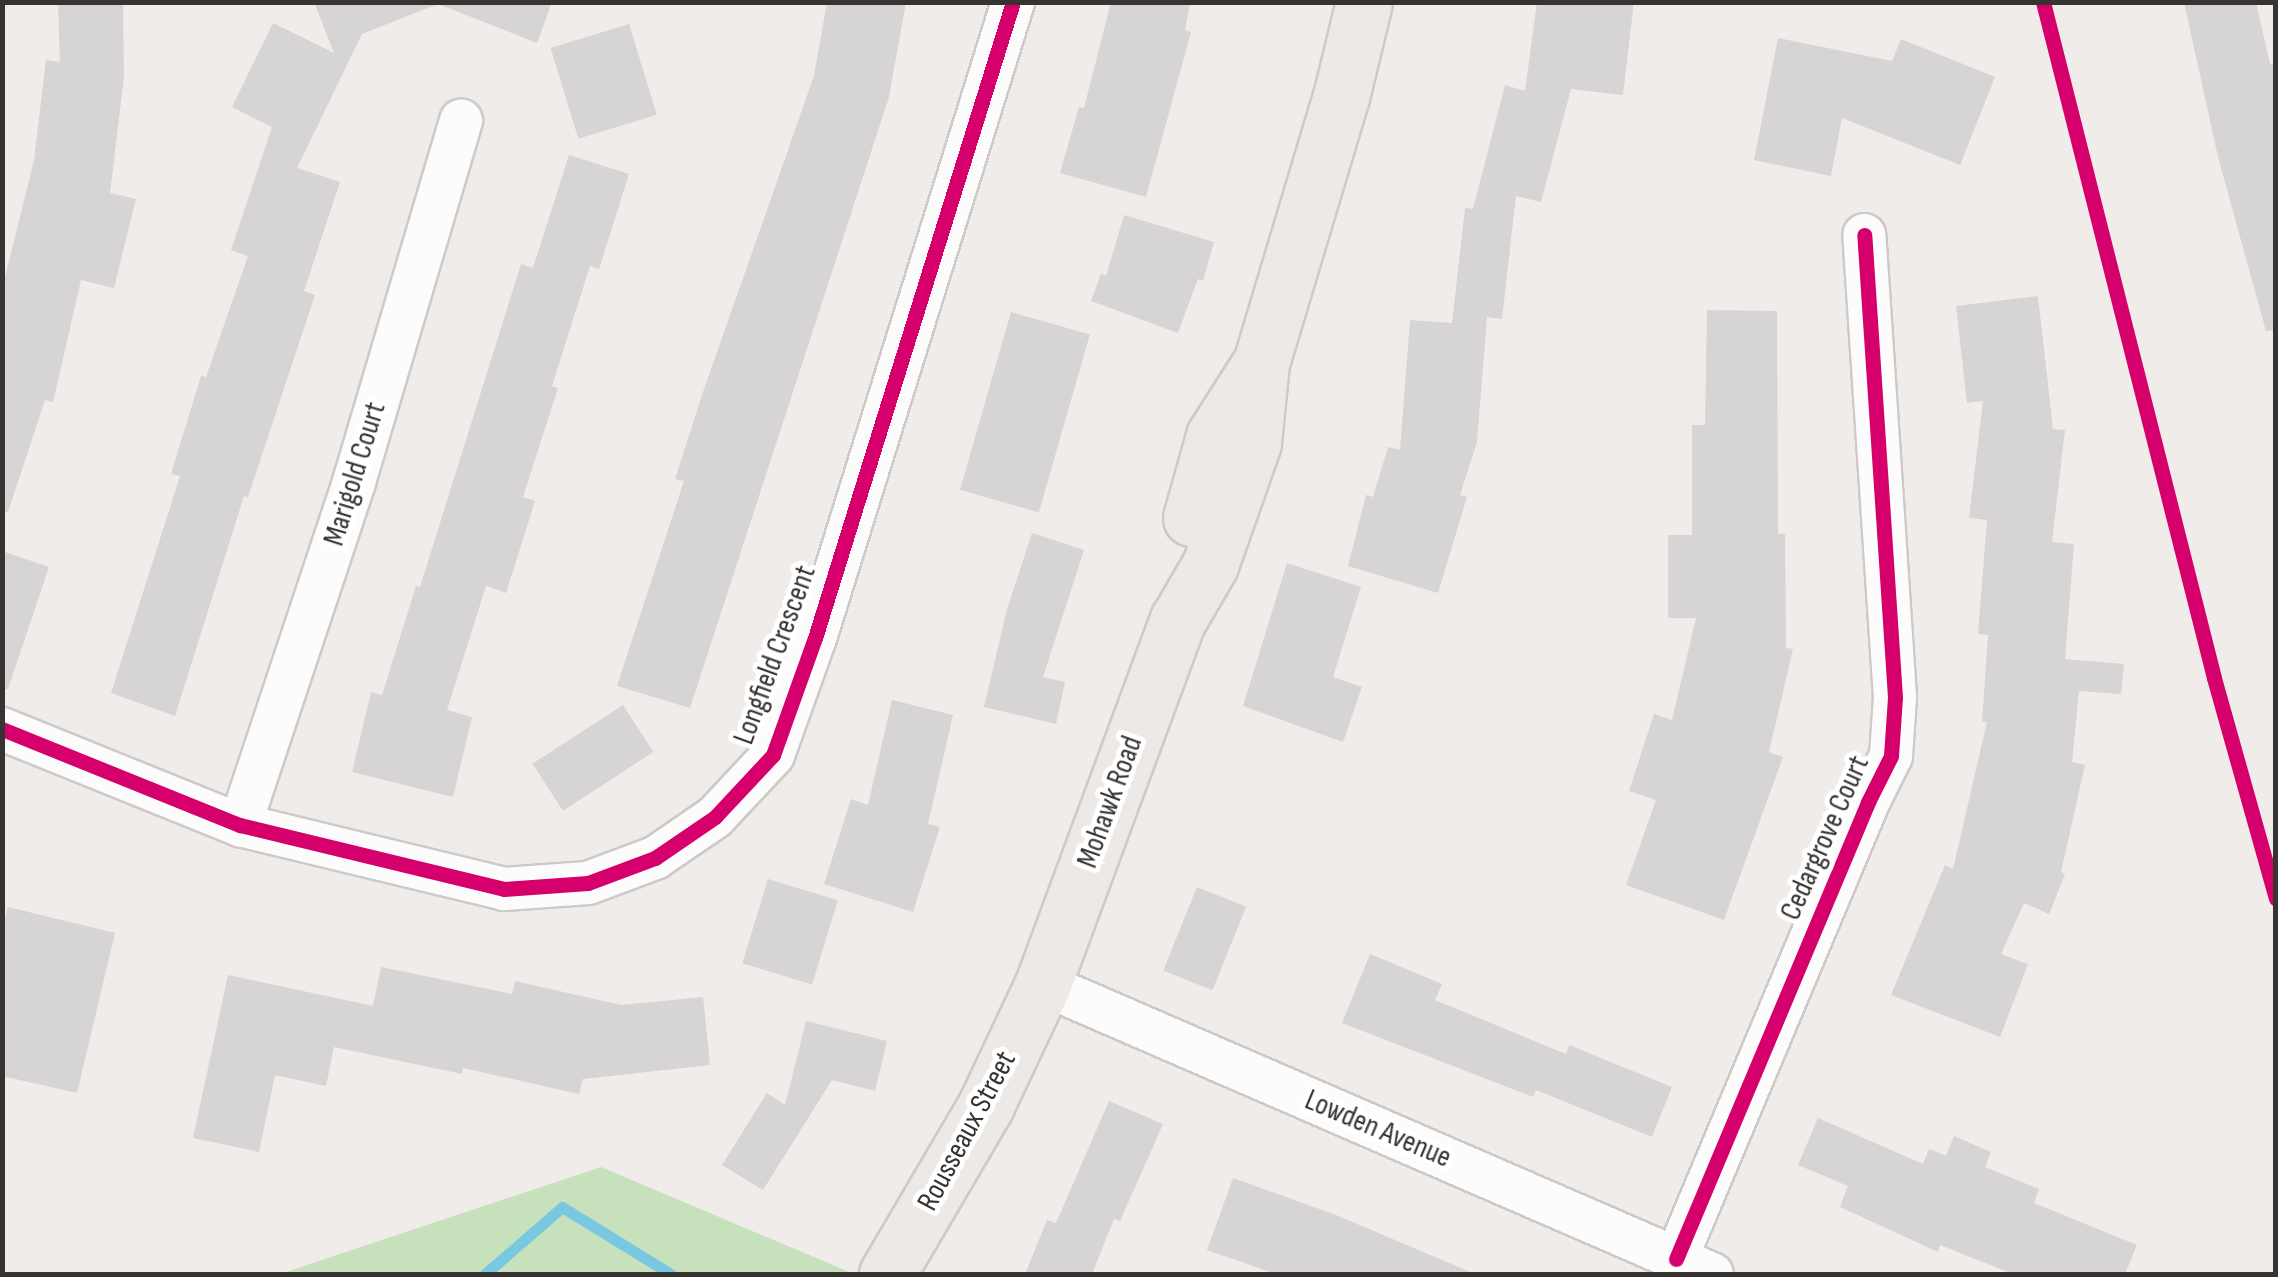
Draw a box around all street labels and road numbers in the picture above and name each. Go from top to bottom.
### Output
street label: Marigold Court [316,398,394,550]
street label: Longfield Crescent [726,561,824,749]
street label: Mohawk Road [1070,731,1150,873]
street label: Cedargrove Court [1773,750,1877,926]
street label: Rousseaux Street [910,1045,1024,1217]
street label: Lowden Avenue [1299,1082,1457,1176]

